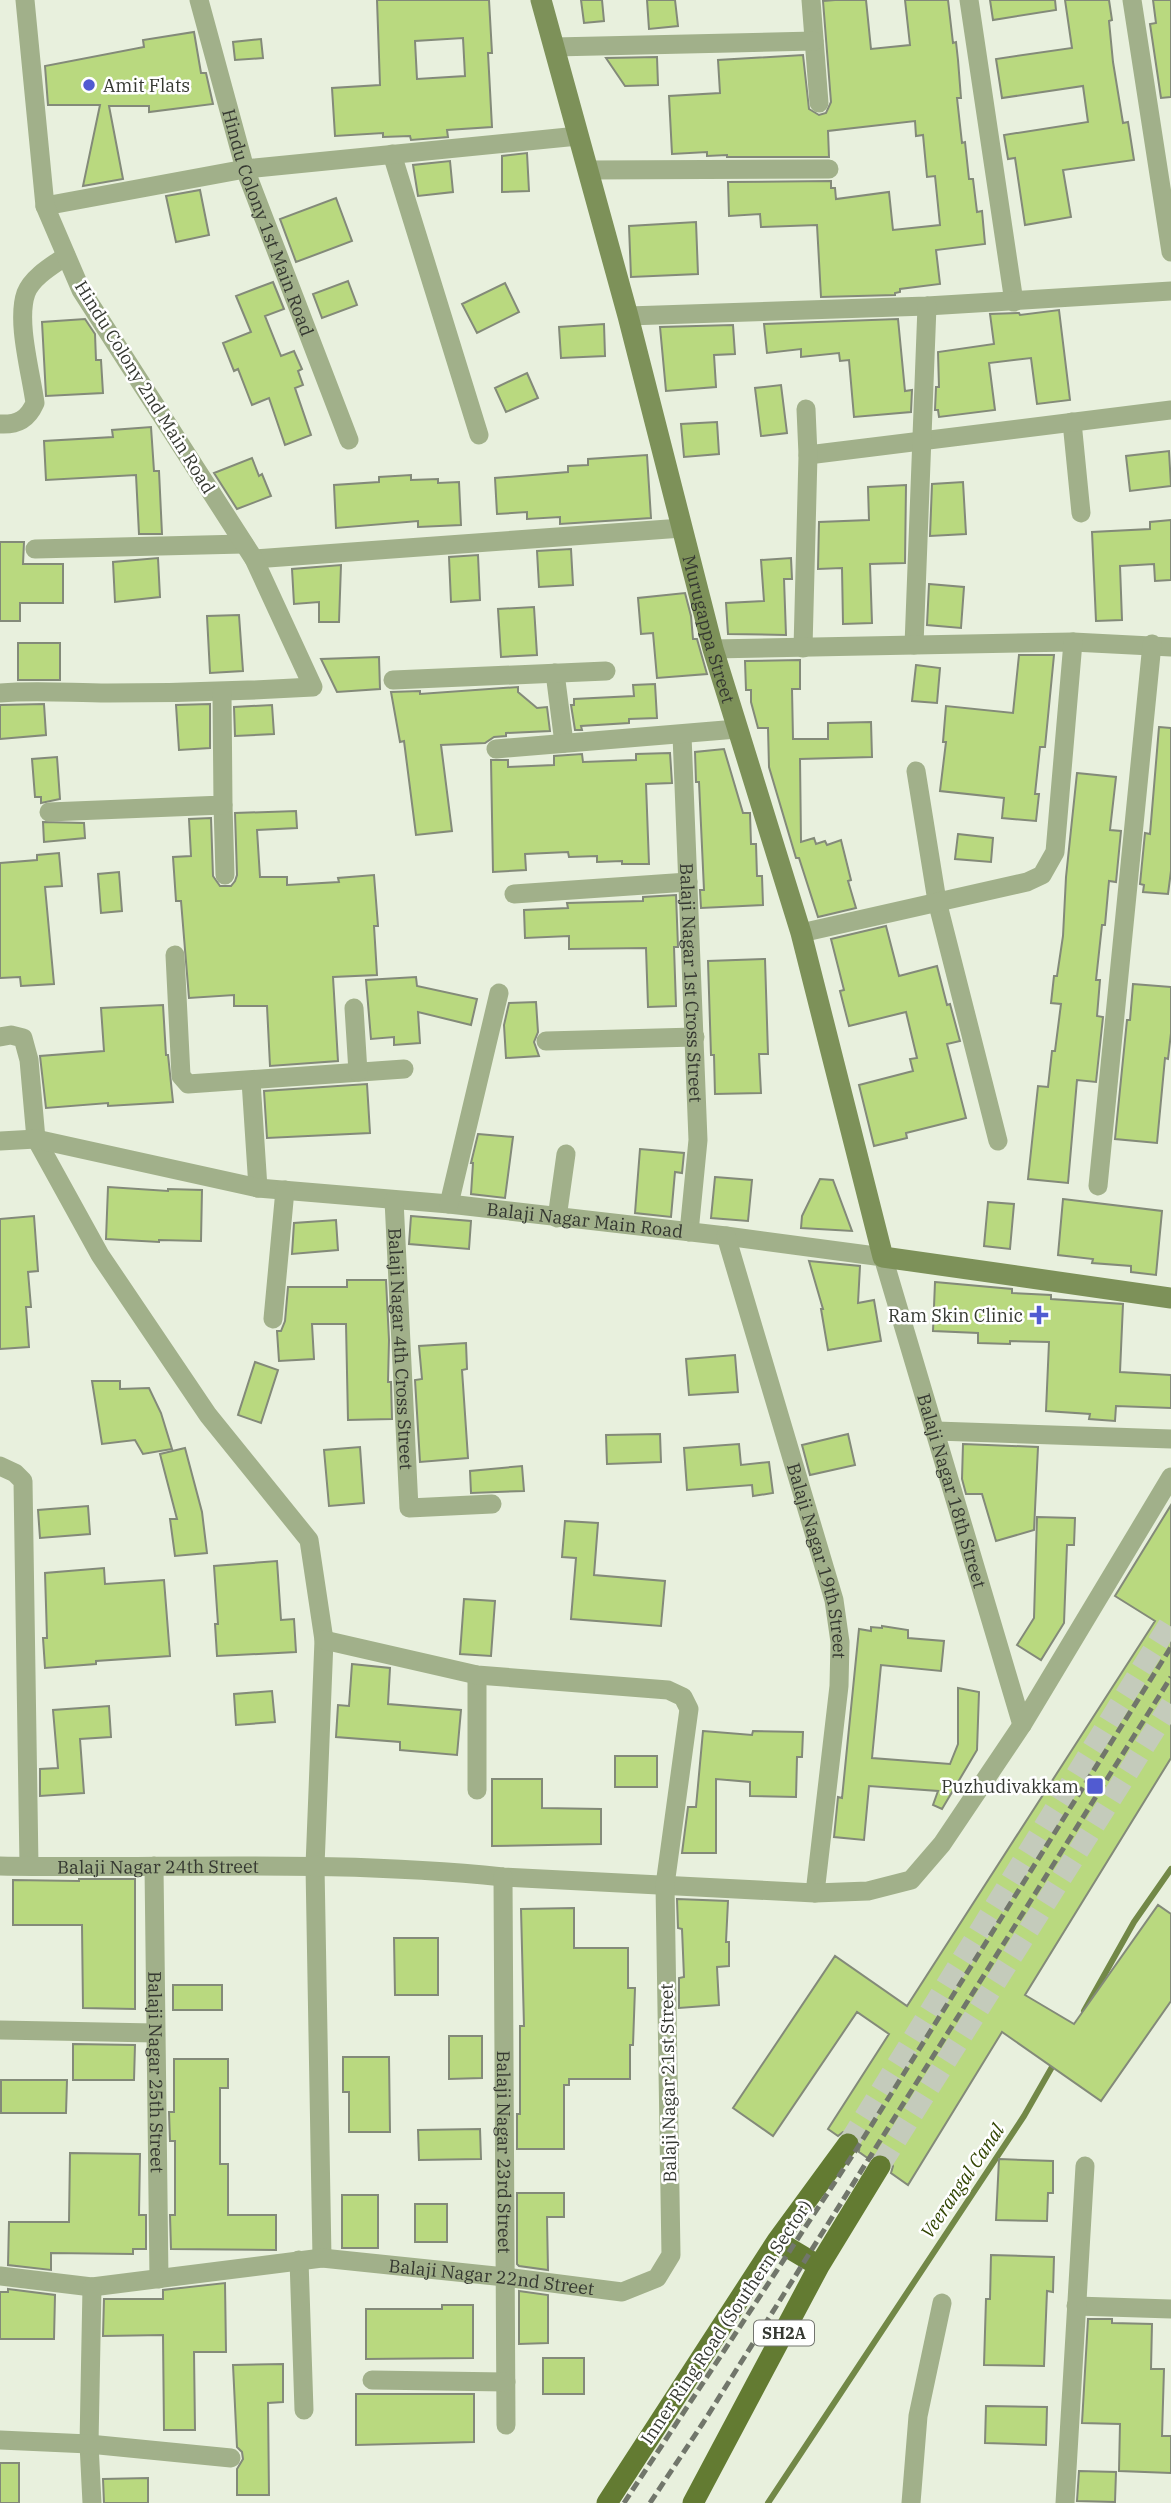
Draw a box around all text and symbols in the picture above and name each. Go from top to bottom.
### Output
place label: Amit Flats [103,74,190,97]
marker: Amit Flats [81,77,97,93]
street label: Hindu Colony 1st Main Road [218,106,319,339]
street label: Hindu Colony 2nd Main Road [70,276,220,498]
street label: Murugappa Street [678,552,741,706]
street label: Balaji Nagar 1st Cross Street [676,863,708,1103]
street label: Balaji Nagar Main Road [485,1197,685,1242]
street label: Balaji Nagar 4th Cross Street [384,1227,419,1470]
place label: Ram Skin Clinic [888,1304,1023,1327]
marker: Ram Skin Clinic [1029,1305,1049,1325]
street label: Balaji Nagar 18th Street [913,1391,992,1591]
street label: Balaji Nagar 19th Street [782,1460,852,1659]
place label: Puzhudivakkam [941,1775,1079,1798]
marker: Puzhudivakkam [1085,1776,1105,1796]
street label: Balaji Nagar 24th Street [57,1854,259,1878]
street label: Balaji Nagar 25th Street [144,1971,169,2173]
street label: Balaji Nagar 21st Street [655,1983,681,2183]
street label: Balaji Nagar 23rd Street [492,2050,517,2254]
water label: Veerangal Canal [915,2119,1009,2243]
street label: Inner Ring Road (Southern Sector) [635,2195,817,2449]
street label: Balaji Nagar 22nd Street [388,2253,596,2300]
road number: SH2A [754,2320,814,2346]

